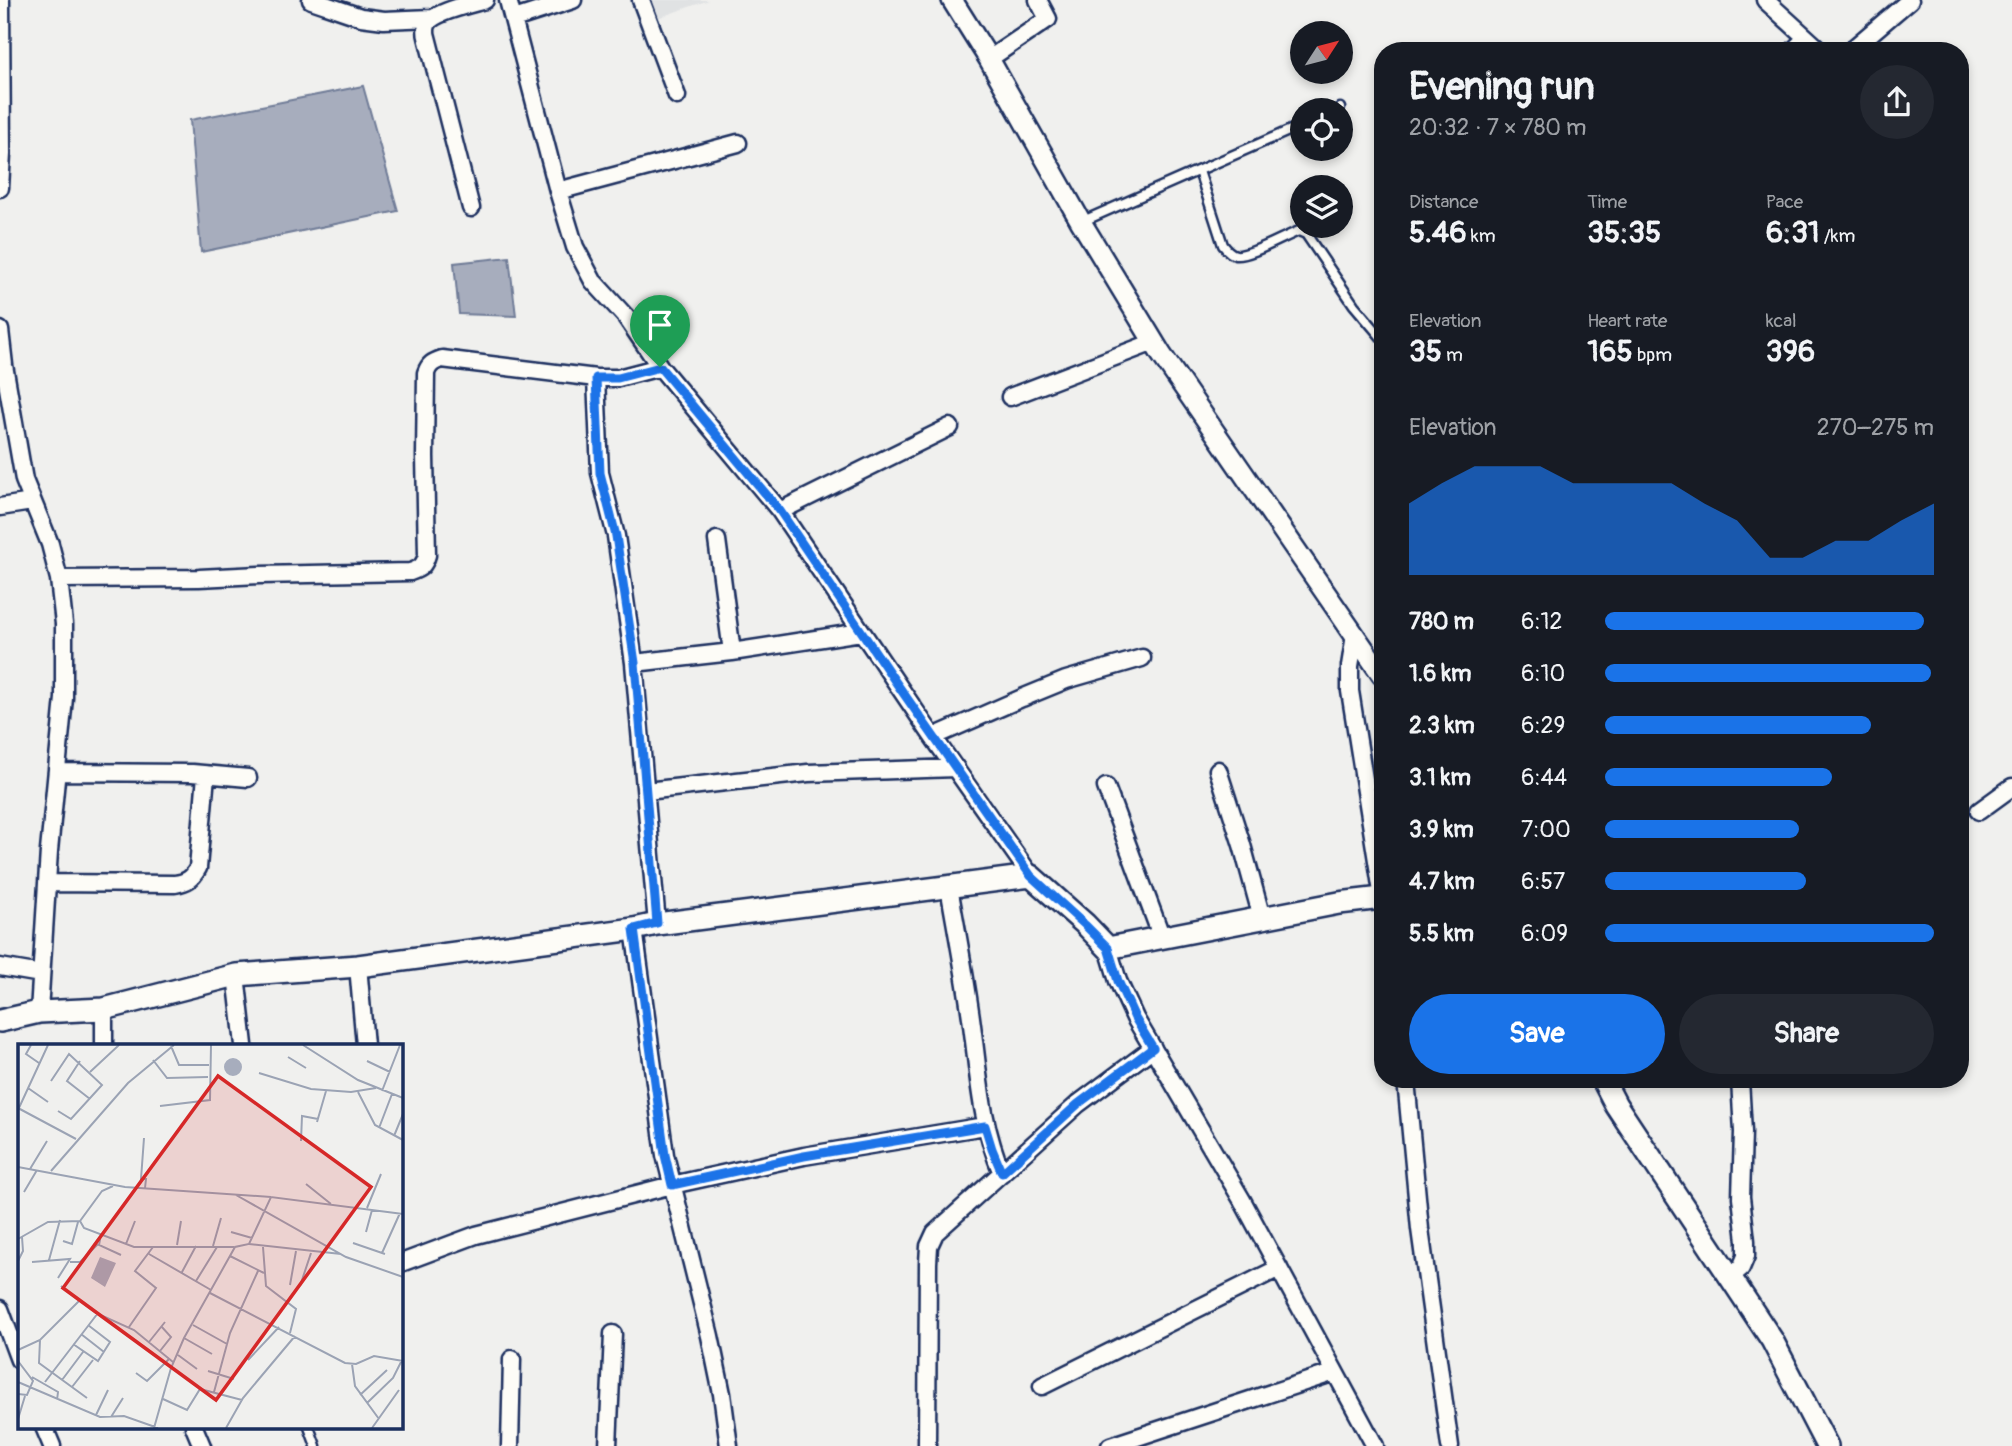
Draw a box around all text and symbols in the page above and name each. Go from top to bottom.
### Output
north arrow [1290,21,1353,84]
map controls [1290,21,1353,238]
text: Evening run [1409,63,1595,111]
button: share [1860,65,1934,139]
button: locate [1290,98,1353,161]
text: 20:32 · 7 × 780 m [1409,113,1587,142]
button: layers [1290,175,1353,238]
text: Distance [1409,190,1478,214]
text: Time [1587,190,1627,214]
text: Pace [1766,190,1803,214]
text: 5.46 [1409,214,1467,251]
text: 35:35 [1587,214,1661,251]
text: 6:31 [1766,214,1820,251]
text: km [1467,224,1496,248]
text: /km [1820,224,1855,248]
pin [630,295,690,367]
icon: arrive [641,306,679,344]
text: Elevation [1409,309,1481,333]
text: Heart rate [1587,309,1667,333]
text: kcal [1766,309,1797,333]
text: 35 [1409,333,1442,370]
text: 165 [1587,333,1633,370]
text: 396 [1766,333,1815,370]
text: m [1442,343,1463,367]
text: bpm [1633,343,1672,367]
text: Elevation [1409,413,1497,442]
text: 270–275 m [1817,413,1934,442]
text: 780 m [1409,607,1474,636]
text: 6:12 [1521,607,1562,636]
text: 1.6 km [1409,659,1471,688]
text: 6:10 [1521,659,1565,688]
text: 2.3 km [1409,711,1475,740]
text: 6:29 [1521,711,1565,740]
text: 3.1 km [1409,763,1471,792]
text: 6:44 [1521,763,1567,792]
text: 3.9 km [1409,815,1474,844]
text: 7:00 [1521,815,1571,844]
text: 4.7 km [1409,867,1475,896]
text: 6:57 [1521,867,1565,896]
text: 5.5 km [1409,919,1474,948]
text: 6:09 [1521,919,1568,948]
button: Save [1409,994,1665,1074]
button: Share [1679,994,1934,1074]
inset map [18,1044,402,1428]

